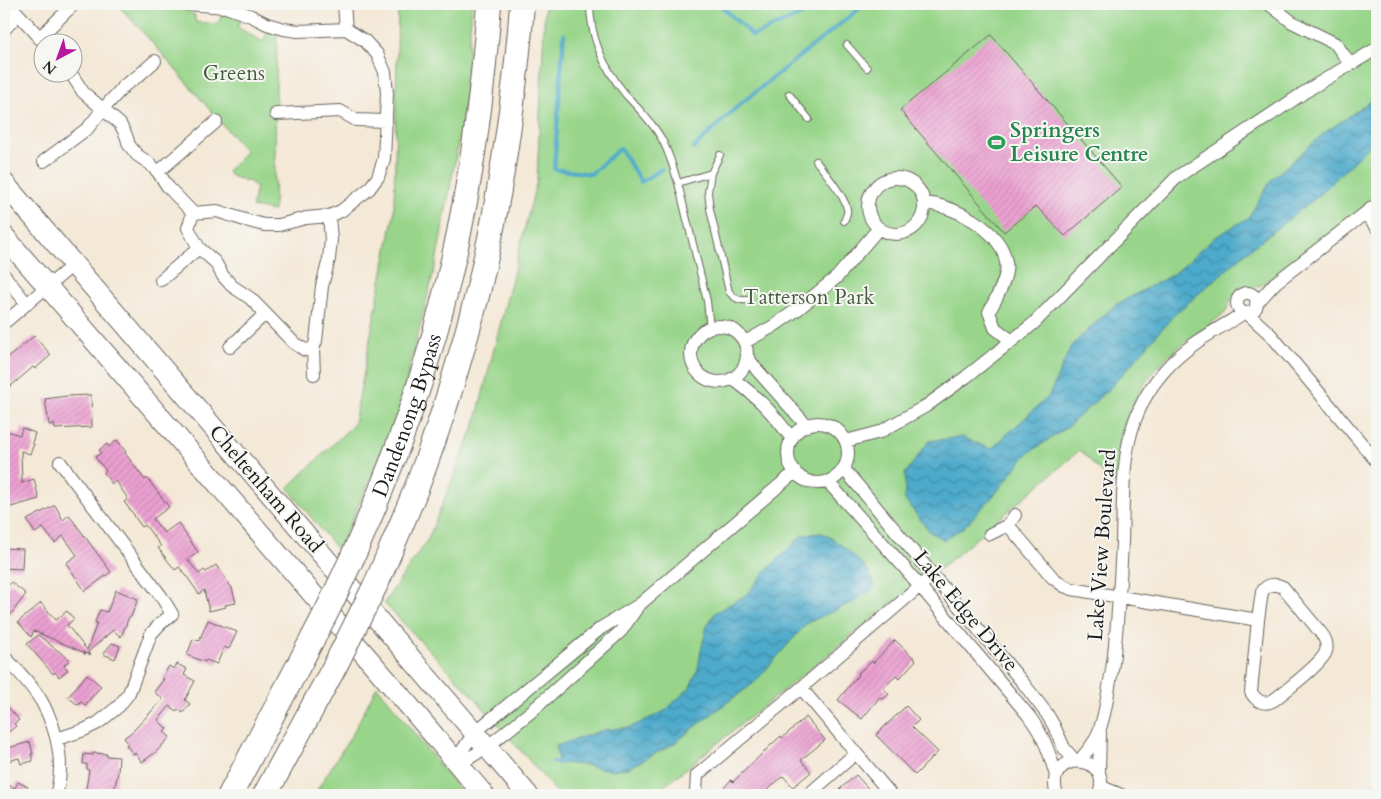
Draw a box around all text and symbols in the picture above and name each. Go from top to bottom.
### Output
north arrow [32,32,82,82]
text: N [39,56,61,79]
park label: Greens [203,59,265,88]
place label: Springers Leisure Centre [1010,116,1148,169]
sports icon: Springers Leisure Centre [986,132,1006,152]
park label: Tatterson Park [743,283,875,312]
street label: Dandenong Bypass [365,330,448,501]
street label: Cheltenham Road [202,419,330,559]
street label: Lake View Boulevard [1081,448,1123,642]
street label: Lake Edge Drive [907,544,1025,678]

